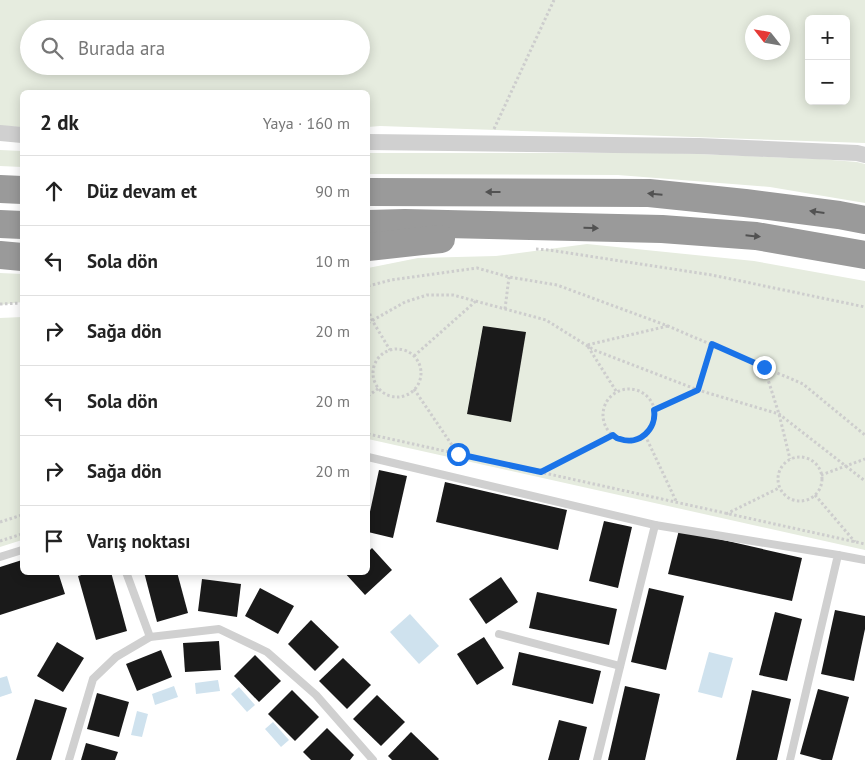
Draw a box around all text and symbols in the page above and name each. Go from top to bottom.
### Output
north arrow [745,15,790,60]
map controls [805,15,850,105]
button: + [805,15,850,60]
search box [20,20,370,75]
icon: search [38,34,66,62]
text: Burada ara [78,36,165,60]
button: − [805,60,850,105]
text: 2 dk [40,109,79,136]
text: Yaya · 160 m [263,113,350,133]
icon: ahead [40,177,68,205]
text: Düz devam et [87,179,197,203]
text: 90 m [315,181,350,201]
one-way arrow [485,188,501,196]
one-way arrow [647,189,663,197]
one-way arrow [809,208,825,216]
one-way arrow [583,224,599,232]
one-way arrow [746,232,762,240]
icon: left [40,247,68,275]
text: Sola dön [87,249,158,273]
text: 10 m [315,251,350,271]
icon: right [40,317,68,345]
text: Sağa dön [87,319,162,343]
text: 20 m [315,321,350,341]
route end [753,356,776,379]
icon: left [40,387,68,415]
text: Sola dön [87,389,158,413]
text: 20 m [315,391,350,411]
route start [447,443,470,466]
icon: right [40,457,68,485]
text: Sağa dön [87,459,162,483]
text: 20 m [315,461,350,481]
icon: arrive [40,527,68,555]
text: Varış noktası [87,529,190,553]

